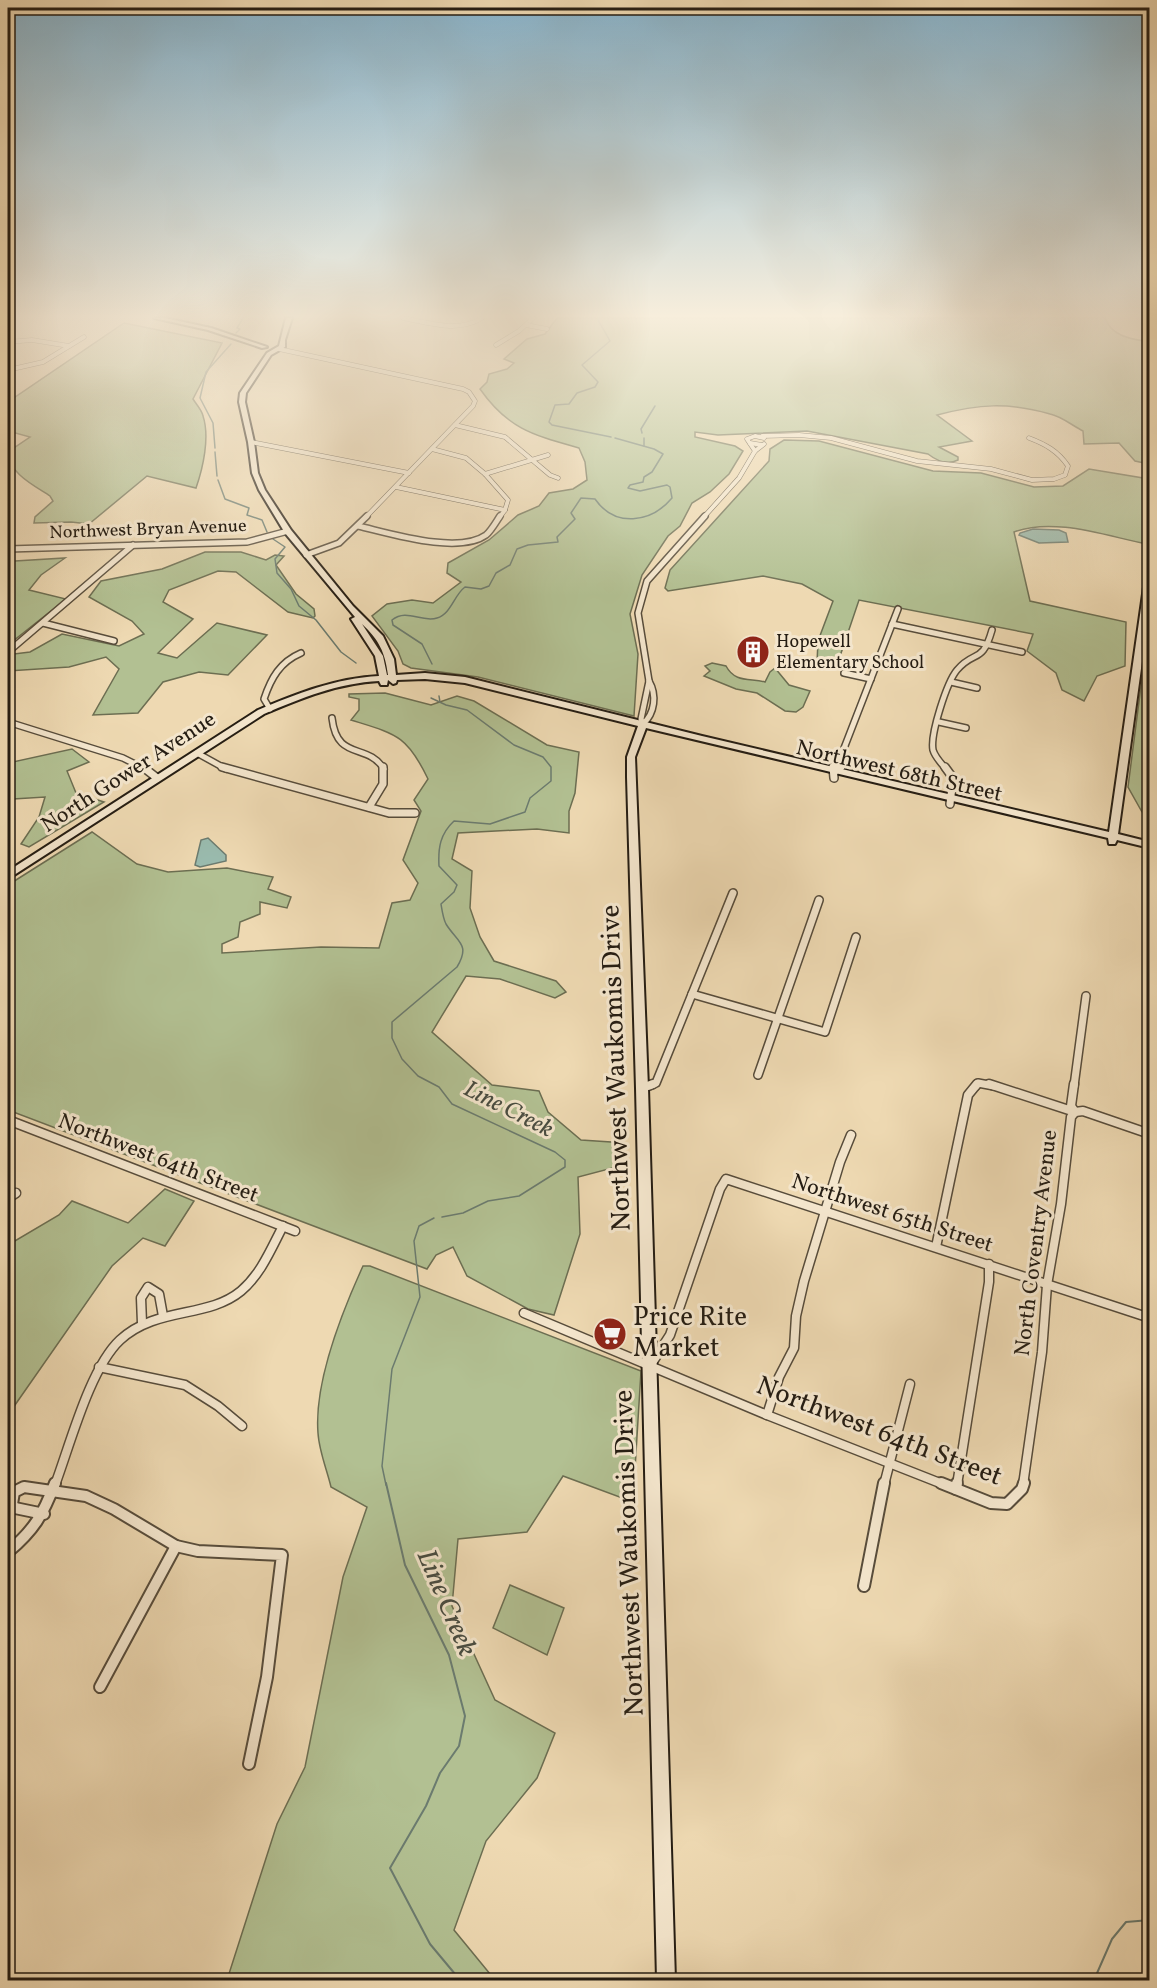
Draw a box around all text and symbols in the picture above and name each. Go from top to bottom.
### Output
street label: Northwest Bryan Avenue [49,514,247,546]
place label: Hopewell Elementary School [776,630,924,676]
building icon: Hopewell Elementary School [735,634,771,670]
street label: North Gower Avenue [35,705,223,841]
street label: Northwest 68th Street [793,733,1006,811]
street label: Northwest Waukomis Drive [592,904,642,1232]
water label: Line Creek [457,1073,559,1147]
street label: Northwest 64th Street [53,1106,263,1212]
street label: North Coventry Avenue [1008,1128,1066,1358]
street label: Northwest 65th Street [787,1167,997,1261]
place label: Price Rite Market [633,1299,747,1368]
supermarket icon: Price Rite Market [592,1316,628,1352]
street label: Northwest 64th Street [750,1368,1008,1496]
street label: Northwest Waukomis Drive [605,1389,655,1717]
water label: Line Creek [406,1543,486,1663]

